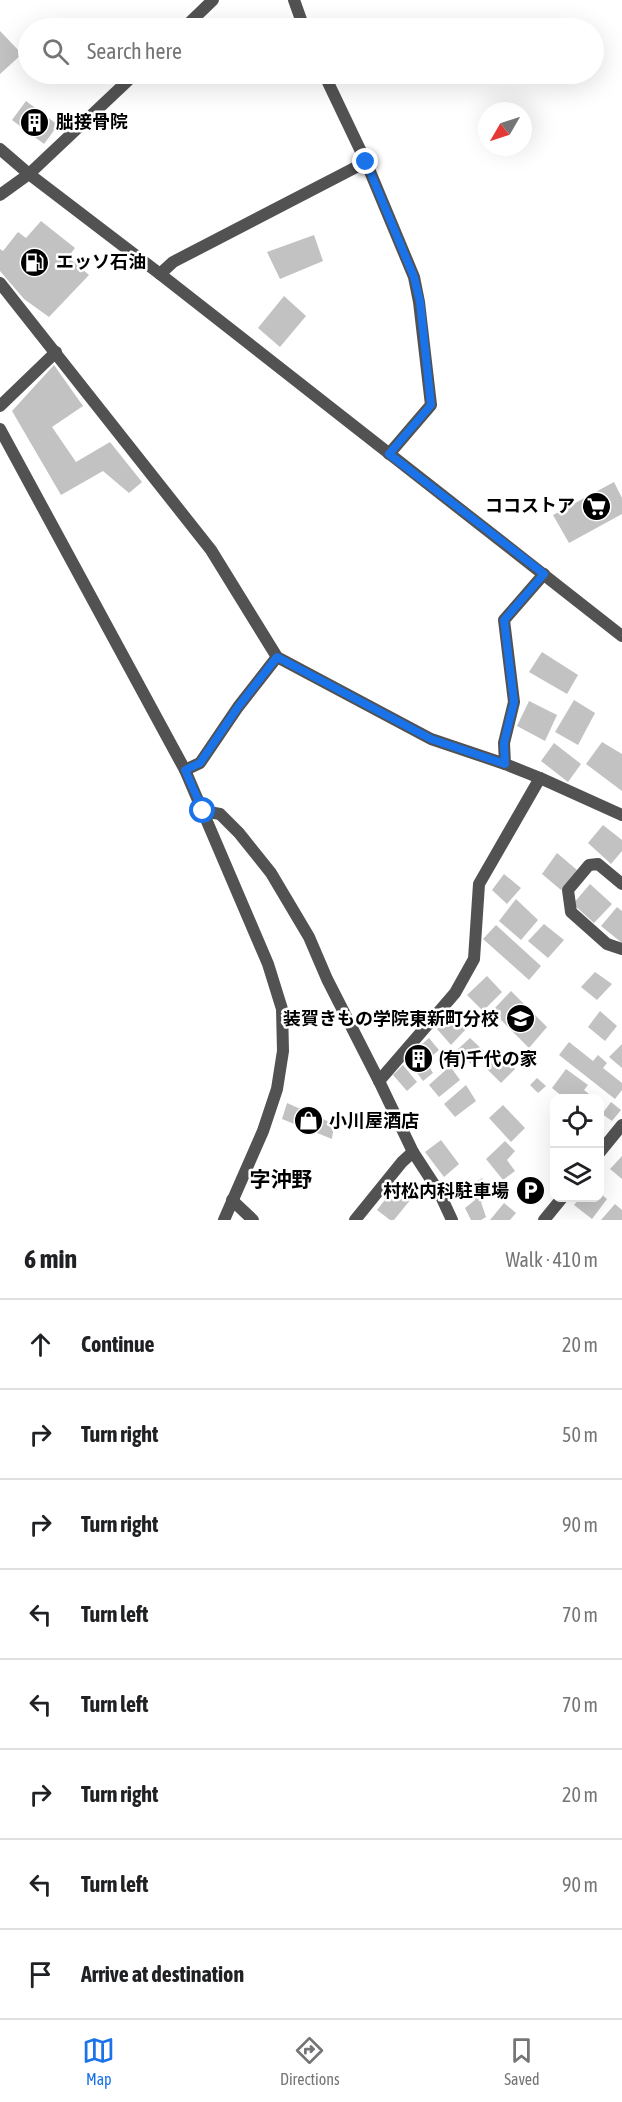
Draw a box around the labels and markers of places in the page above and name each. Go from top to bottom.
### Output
building icon: 朏接骨院 [19,106,51,138]
place label: 朏接骨院 [56,111,128,132]
fuel station icon: エッソ石油 [19,246,51,278]
place label: エッソ石油 [56,251,146,272]
supermarket icon: ココストア [580,490,612,522]
place label: ココストア [485,495,575,516]
school or university icon: 装賀きもの学院東新町分校 [504,1003,536,1035]
place label: 装賀きもの学院東新町分校 [283,1008,499,1029]
building icon: (有)千代の家 [402,1043,434,1075]
place label: (有)千代の家 [439,1048,538,1069]
shop icon: 小川屋酒店 [292,1105,324,1137]
place label: 小川屋酒店 [329,1110,419,1131]
parking icon: 村松内科駐車場 [514,1175,546,1207]
place label: 村松内科駐車場 [383,1180,509,1201]

